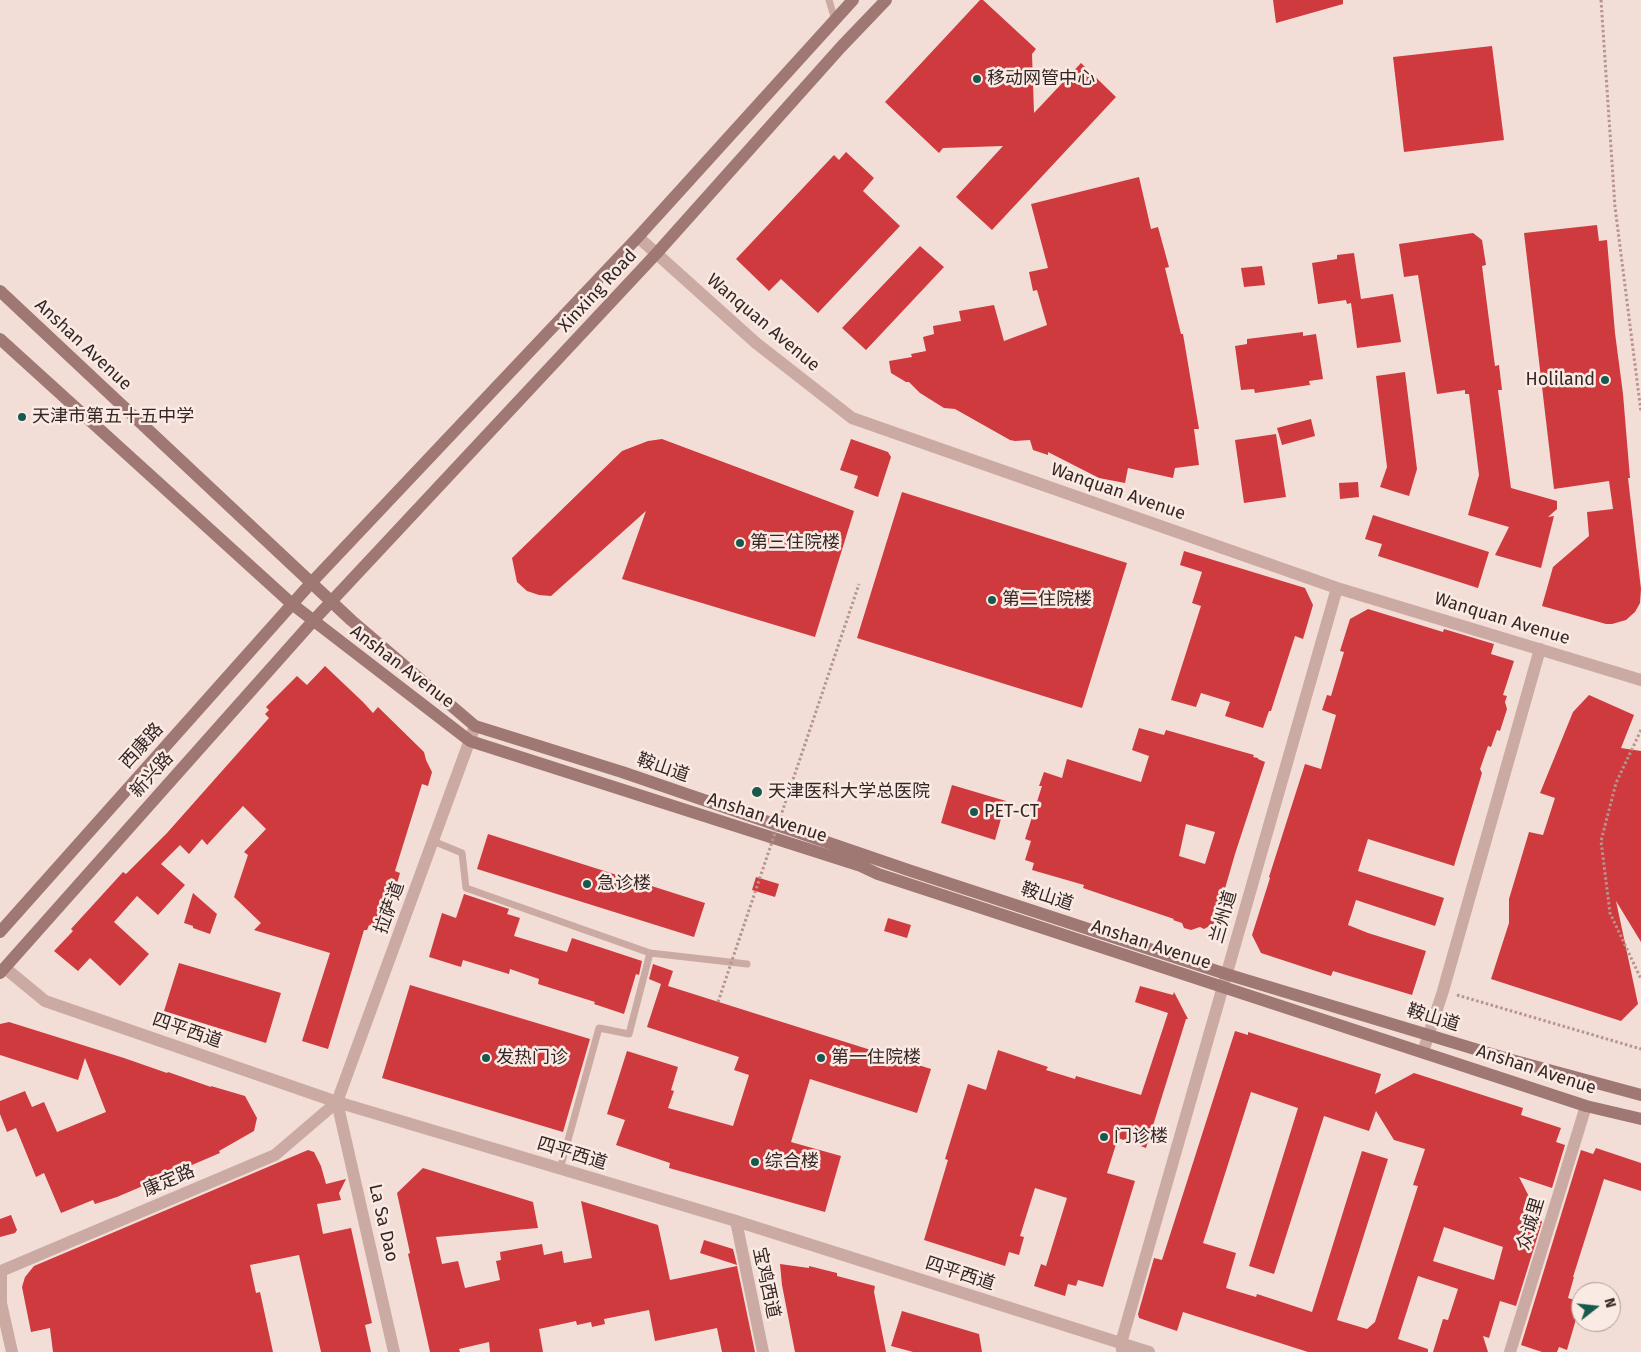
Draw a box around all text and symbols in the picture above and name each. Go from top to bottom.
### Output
place label: 移动网管中心 [987,68,1095,90]
marker: 移动网管中心 [971,73,983,85]
street label: Xinxing Road [554,245,642,337]
street label: Wanquan Avenue [702,269,824,377]
street label: Anshan Avenue [30,295,136,395]
place label: Holiland [1526,369,1595,391]
marker: Holiland [1599,374,1611,386]
place label: 天津市第五十五中学 [32,406,194,428]
marker: 天津市第五十五中学 [16,411,28,423]
street label: Wanquan Avenue [1048,459,1188,525]
place label: 第三住院楼 [750,532,840,554]
marker: 第三住院楼 [734,537,746,549]
street label: Wanquan Avenue [1432,588,1572,650]
place label: 第二住院楼 [1002,589,1092,611]
marker: 第二住院楼 [986,594,998,606]
street label: Anshan Avenue [346,621,458,713]
street label: 西康路 [116,719,168,773]
street label: 新兴路 [126,748,178,802]
street label: 鞍山道 [634,749,692,787]
place label: 天津医科大学总医院 [768,781,930,803]
marker: 天津医科大学总医院 [750,785,764,799]
street label: Anshan Avenue [704,788,830,848]
place label: PET-CT [984,801,1039,823]
marker: PET-CT [968,806,980,818]
place label: 急诊楼 [597,873,651,895]
marker: 急诊楼 [581,878,593,890]
street label: 鞍山道 [1018,878,1076,916]
street label: 拉萨道 [371,879,409,937]
street label: 兰州道 [1206,888,1242,946]
street label: Anshan Avenue [1088,915,1214,975]
street label: 鞍山道 [1404,1000,1462,1036]
street label: 四平西道 [149,1009,225,1053]
street label: Anshan Avenue [1473,1040,1599,1100]
place label: 发热门诊 [496,1047,568,1069]
place label: 第一住院楼 [831,1047,921,1069]
marker: 发热门诊 [480,1052,492,1064]
marker: 第一住院楼 [815,1052,827,1064]
place label: 门诊楼 [1114,1126,1168,1148]
marker: 门诊楼 [1098,1131,1110,1143]
street label: 四平西道 [534,1133,610,1175]
place label: 综合楼 [765,1151,819,1173]
marker: 综合楼 [749,1156,761,1168]
street label: 康定路 [140,1161,198,1201]
street label: La Sa Dao [364,1182,402,1264]
street label: 众诚里 [1513,1195,1549,1253]
street label: 宝鸡西道 [748,1246,784,1320]
street label: 四平西道 [922,1253,998,1295]
north arrow [1571,1282,1621,1332]
text: N [1600,1296,1619,1310]

